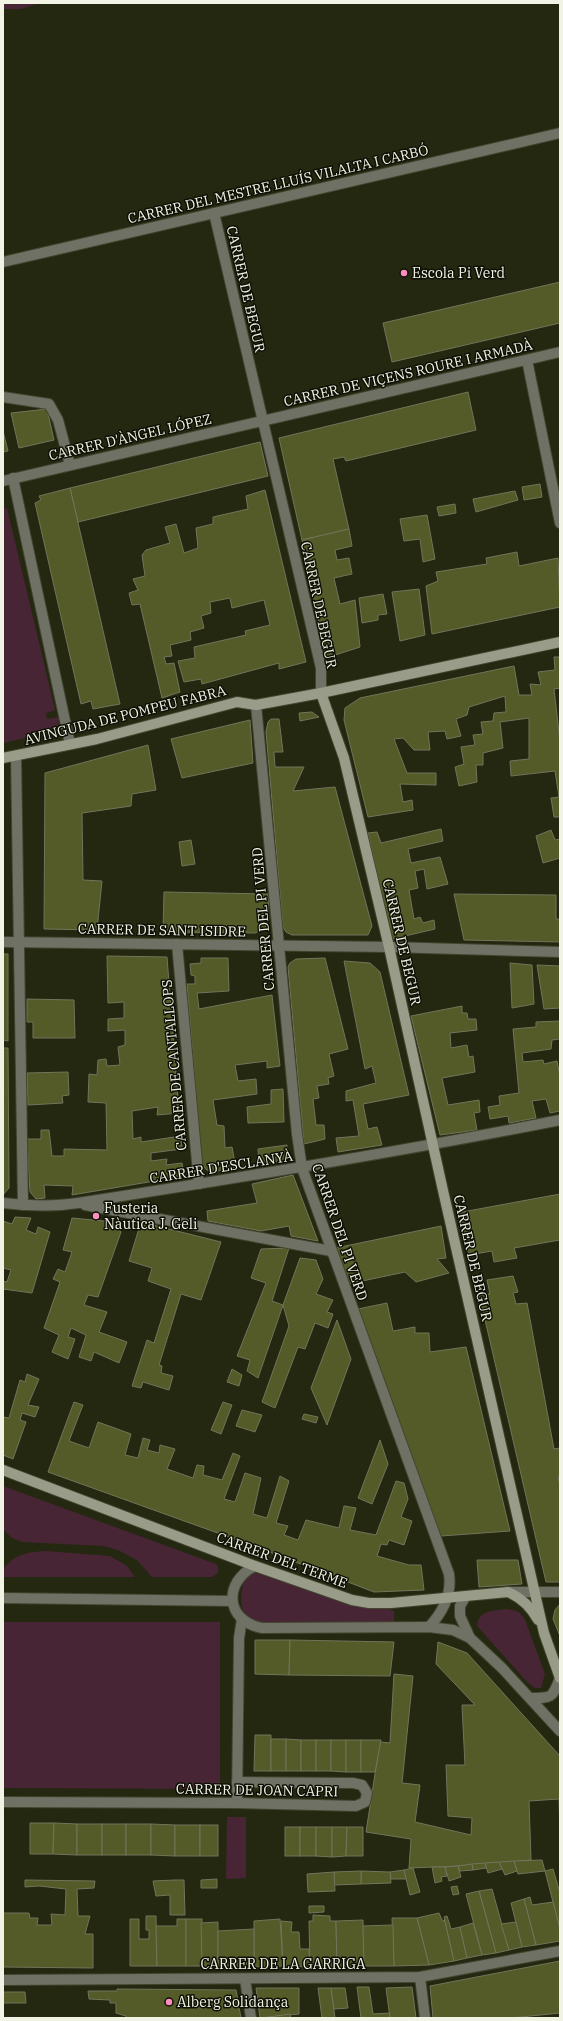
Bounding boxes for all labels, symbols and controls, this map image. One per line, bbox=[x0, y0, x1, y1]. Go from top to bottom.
street label: CARRER DEL MESTRE LLUÍS VILALTA I CARBÓ bbox=[126, 140, 430, 227]
street label: CARRER DE BEGUR bbox=[223, 224, 269, 355]
place label: Escola Pi Verd bbox=[412, 264, 506, 282]
marker: Escola Pi Verd bbox=[399, 268, 409, 278]
street label: CARRER DE VIÇENS ROURE I ARMADÀ bbox=[282, 335, 535, 410]
street label: CARRER D'ÀNGEL LÓPEZ bbox=[47, 408, 213, 465]
street label: CARRER DE BEGUR bbox=[297, 540, 341, 671]
street label: AVINGUDA DE POMPEU FABRA bbox=[22, 681, 228, 749]
street label: CARRER DEL PI VERD bbox=[248, 847, 278, 991]
street label: CARRER DE BEGUR bbox=[379, 877, 425, 1008]
street label: CARRER DE SANT ISIDRE bbox=[78, 920, 246, 940]
street label: CARRER DE CANTALLOPS bbox=[158, 979, 190, 1151]
street label: CARRER D'ESCLANYÀ bbox=[148, 1146, 294, 1187]
street label: CARRER DEL PI VERD bbox=[308, 1161, 372, 1303]
street label: CARRER DE BEGUR bbox=[450, 1193, 496, 1324]
place label: Fusteria Nàutica J. Geli bbox=[104, 1199, 197, 1233]
marker: Fusteria Nàutica J. Geli bbox=[91, 1211, 101, 1221]
street label: CARRER DEL TERME bbox=[214, 1528, 350, 1592]
street label: CARRER DE JOAN CAPRI bbox=[176, 1780, 338, 1800]
street label: CARRER DE LA GARRIGA bbox=[200, 1955, 366, 1973]
place label: Alberg Solidança bbox=[177, 1993, 289, 2011]
marker: Alberg Solidança bbox=[164, 1997, 174, 2007]

